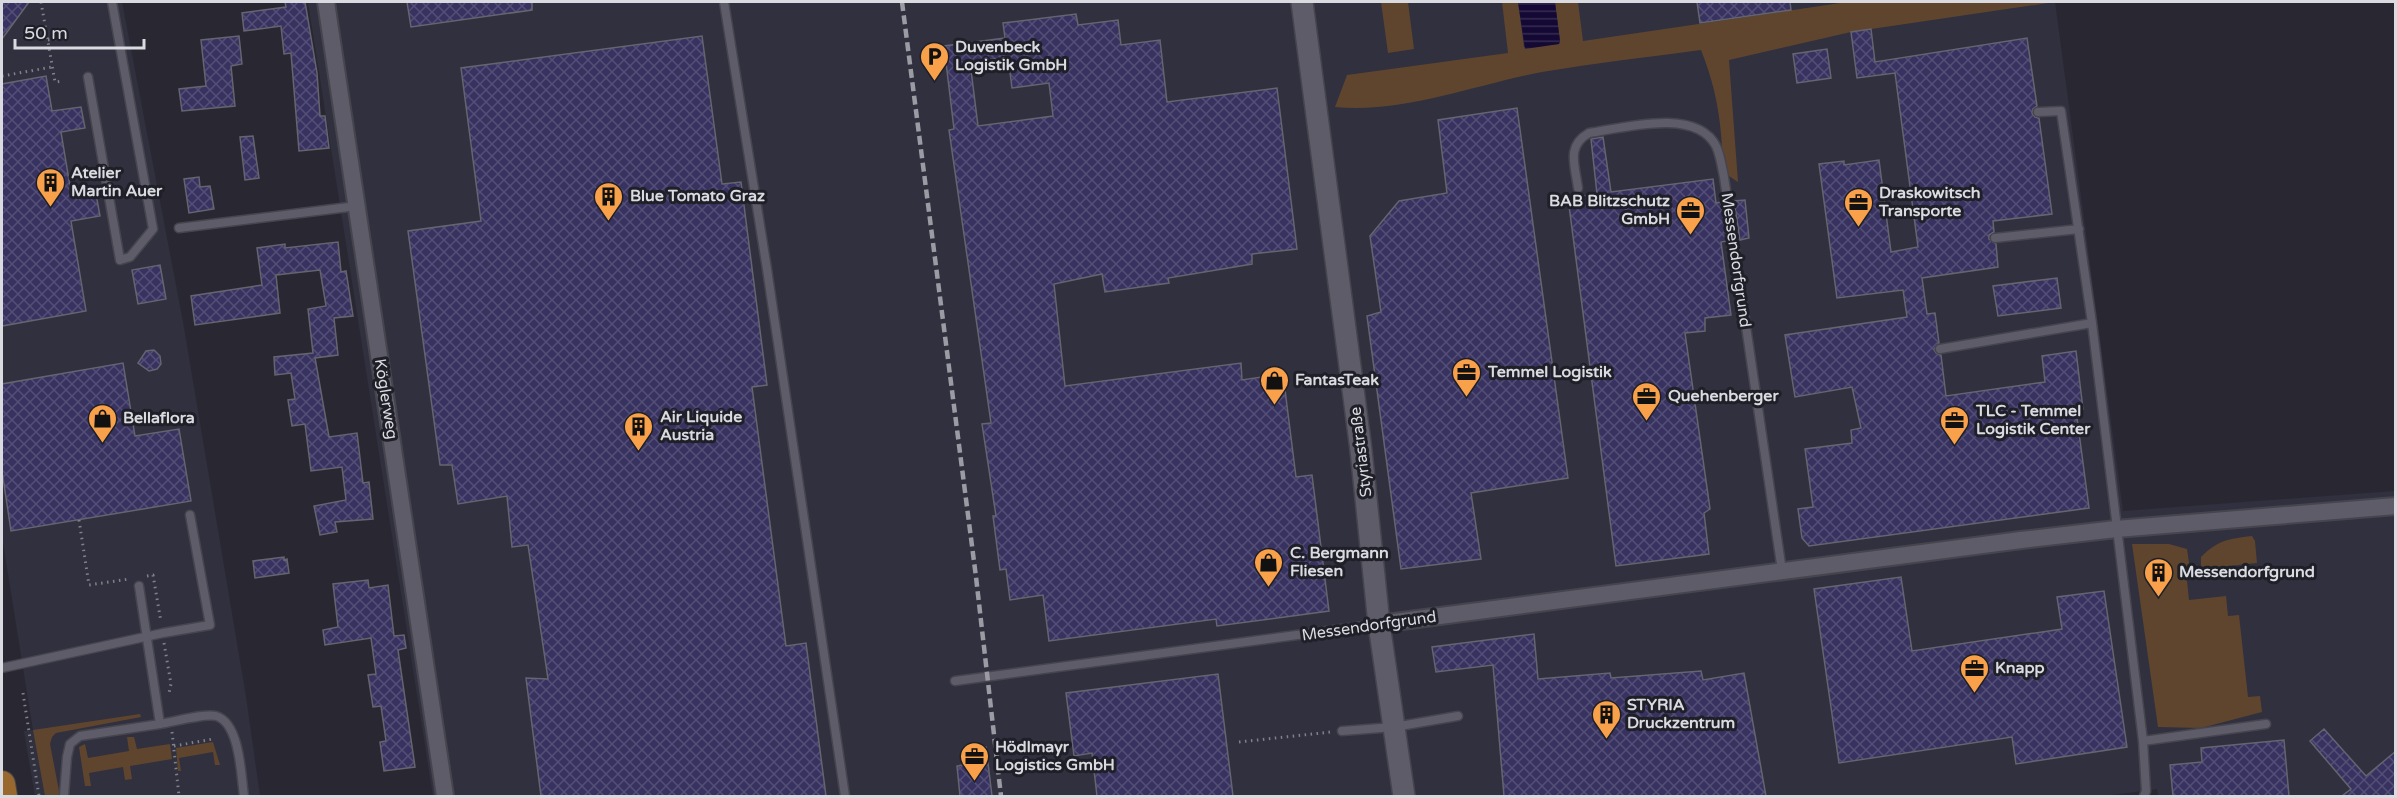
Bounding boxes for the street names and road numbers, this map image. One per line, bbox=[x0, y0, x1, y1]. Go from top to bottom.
street label: Messendorfgrund bbox=[1717, 191, 1755, 329]
street label: Köglerweg bbox=[370, 357, 402, 441]
street label: Styriastraße bbox=[1346, 406, 1376, 498]
street label: Messendorfgrund bbox=[1300, 607, 1438, 645]

